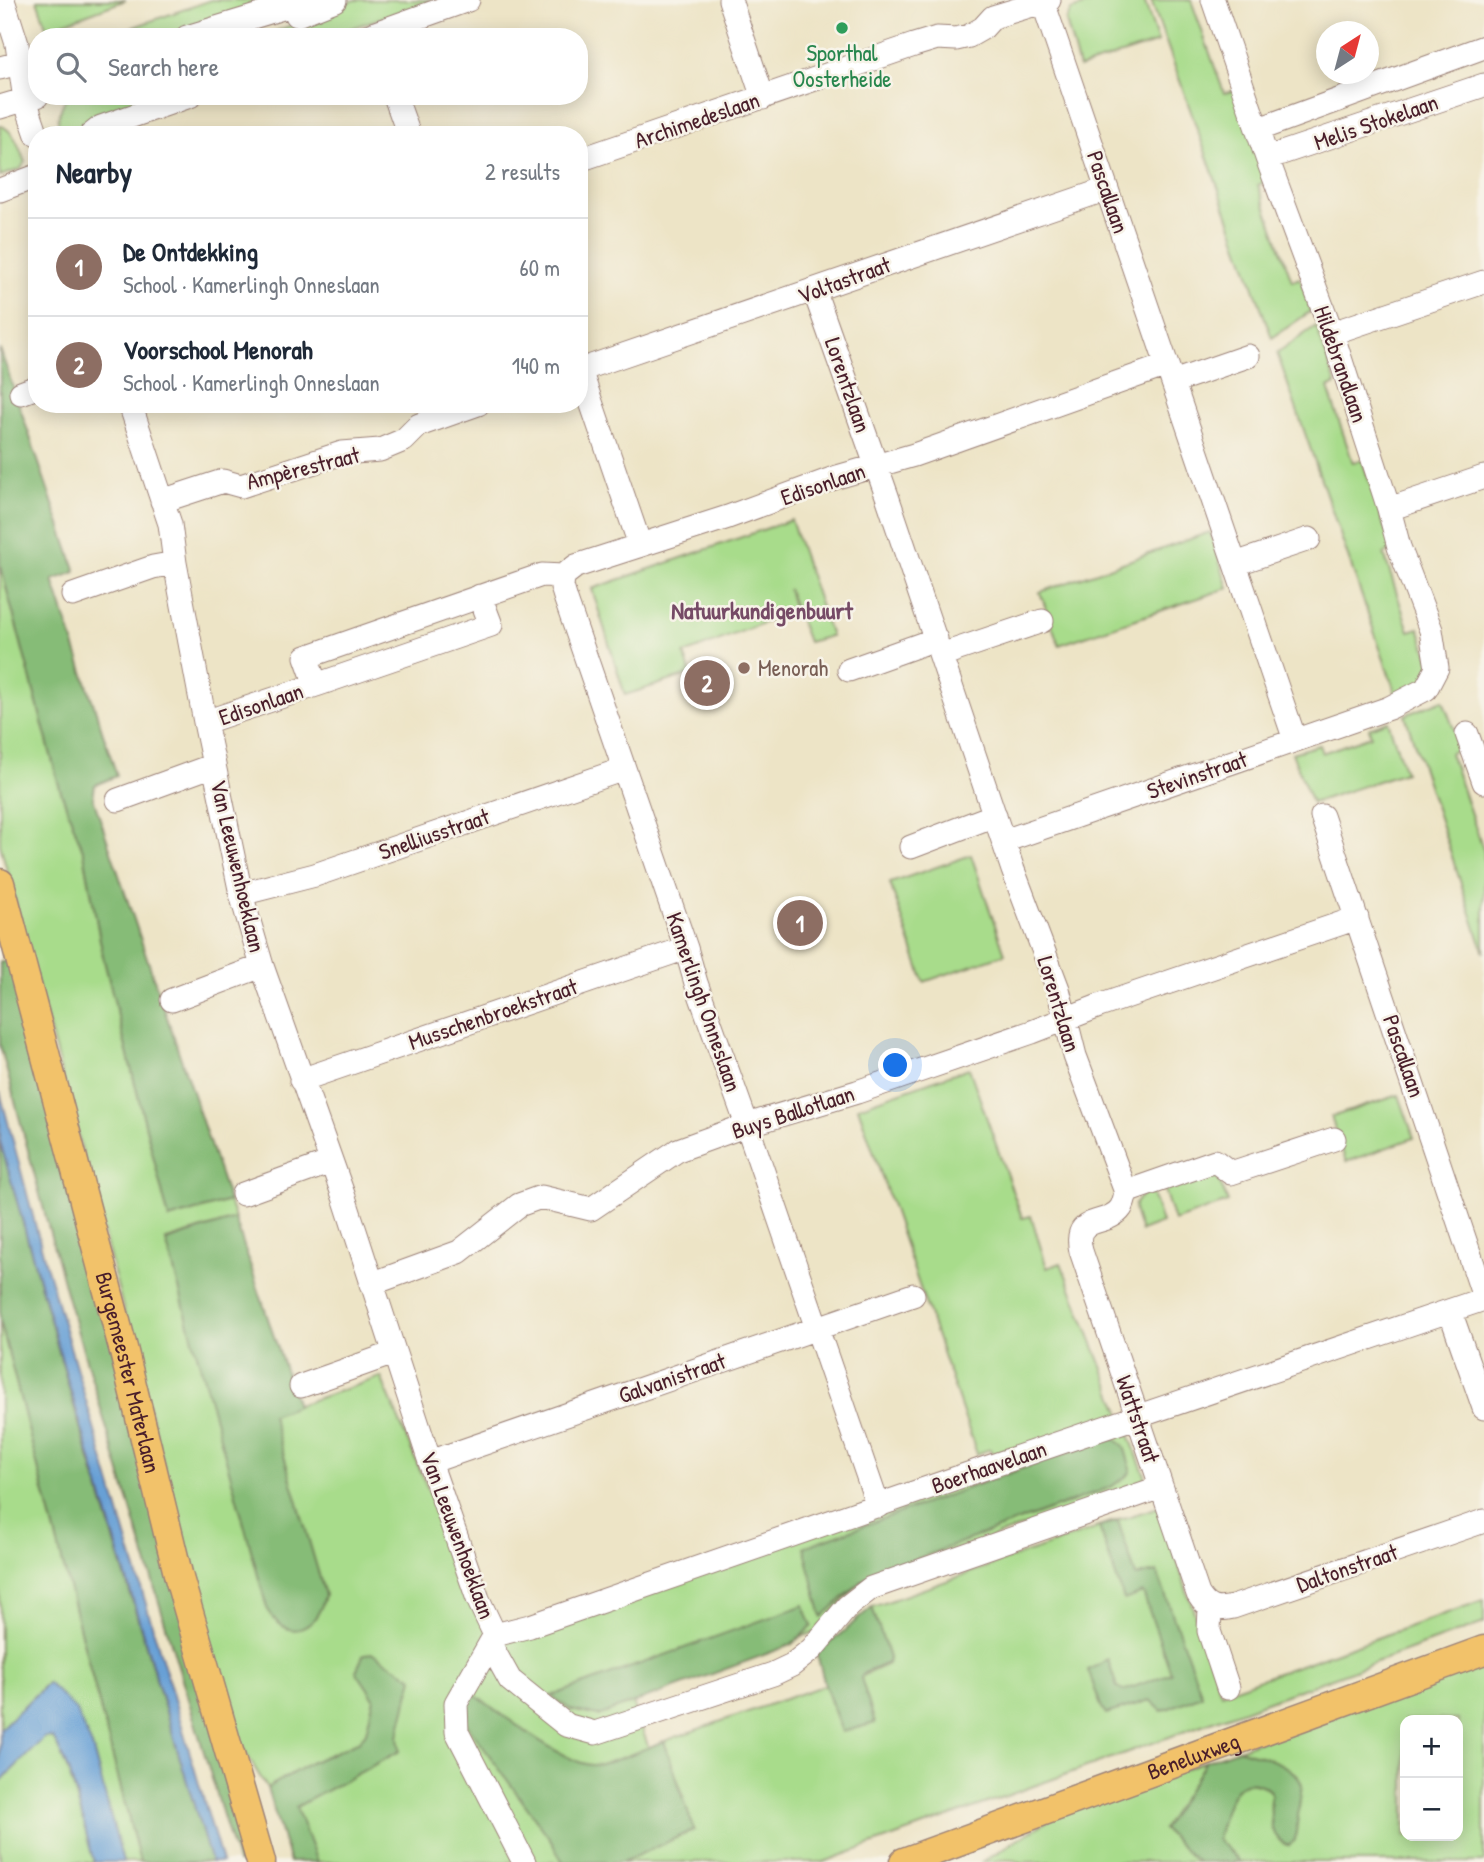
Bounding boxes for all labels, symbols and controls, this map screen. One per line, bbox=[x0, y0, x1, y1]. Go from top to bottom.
marker: Sporthal Oosterheide bbox=[834, 20, 850, 36]
north arrow bbox=[1316, 21, 1379, 84]
search box bbox=[28, 28, 588, 105]
place label: Sporthal Oosterheide bbox=[793, 37, 891, 94]
icon: search bbox=[52, 48, 90, 86]
text: Search here bbox=[108, 49, 219, 84]
street label: Archimedeslaan bbox=[630, 84, 763, 155]
street label: Melis Stokelaan bbox=[1310, 86, 1442, 157]
street label: Pascallaan bbox=[1080, 147, 1137, 237]
text: Nearby bbox=[56, 152, 132, 192]
text: 2 results bbox=[485, 156, 560, 187]
text: De Ontdekking bbox=[123, 234, 258, 269]
street label: Voltastraat bbox=[793, 248, 896, 311]
text: 1 bbox=[75, 252, 83, 283]
text: 60 m bbox=[520, 252, 560, 283]
text: School · Kamerlingh Onneslaan bbox=[123, 269, 380, 300]
street label: Hildebrandlaan bbox=[1307, 301, 1376, 426]
text: Voorschool Menorah bbox=[123, 332, 313, 367]
street label: Lorentzlaan bbox=[818, 333, 879, 436]
text: 2 bbox=[74, 350, 84, 381]
text: 140 m bbox=[512, 350, 560, 381]
text: School · Kamerlingh Onneslaan bbox=[123, 367, 380, 398]
street label: Ampèrestraat bbox=[243, 438, 364, 497]
street label: Edisonlaan bbox=[776, 455, 869, 512]
district label: Natuurkundigenbuurt bbox=[671, 594, 854, 627]
place label: Menorah bbox=[758, 652, 828, 683]
pin: 2 bbox=[684, 657, 730, 709]
marker: Menorah bbox=[736, 660, 752, 676]
street label: Edisonlaan bbox=[214, 675, 307, 732]
street label: Stevinstraat bbox=[1143, 743, 1252, 806]
street label: Van Leeuwenhoeklaan bbox=[204, 777, 273, 955]
street label: Snelliusstraat bbox=[375, 800, 494, 867]
pin: 1 bbox=[777, 897, 823, 949]
street label: Kamerlingh Onneslaan bbox=[659, 908, 750, 1096]
street label: Lorentzlaan bbox=[1030, 952, 1089, 1056]
street label: Musschenbroekstraat bbox=[404, 970, 582, 1057]
street label: Pascallaan bbox=[1376, 1011, 1433, 1101]
your location bbox=[878, 1048, 912, 1082]
street label: Buys Ballotlaan bbox=[728, 1077, 858, 1146]
street label: Burgemeester Materlaan bbox=[88, 1268, 169, 1476]
street label: Galvanistraat bbox=[614, 1344, 731, 1410]
street label: Wattstraat bbox=[1109, 1371, 1168, 1468]
street label: Boerhaavelaan bbox=[927, 1432, 1050, 1501]
street label: Van Leeuwenhoeklaan bbox=[414, 1447, 503, 1623]
street label: Daltonstraat bbox=[1292, 1535, 1403, 1599]
map controls bbox=[1400, 1715, 1463, 1841]
button: + bbox=[1400, 1715, 1463, 1778]
street label: Beneluxweg bbox=[1143, 1725, 1244, 1787]
button: − bbox=[1400, 1778, 1463, 1841]

